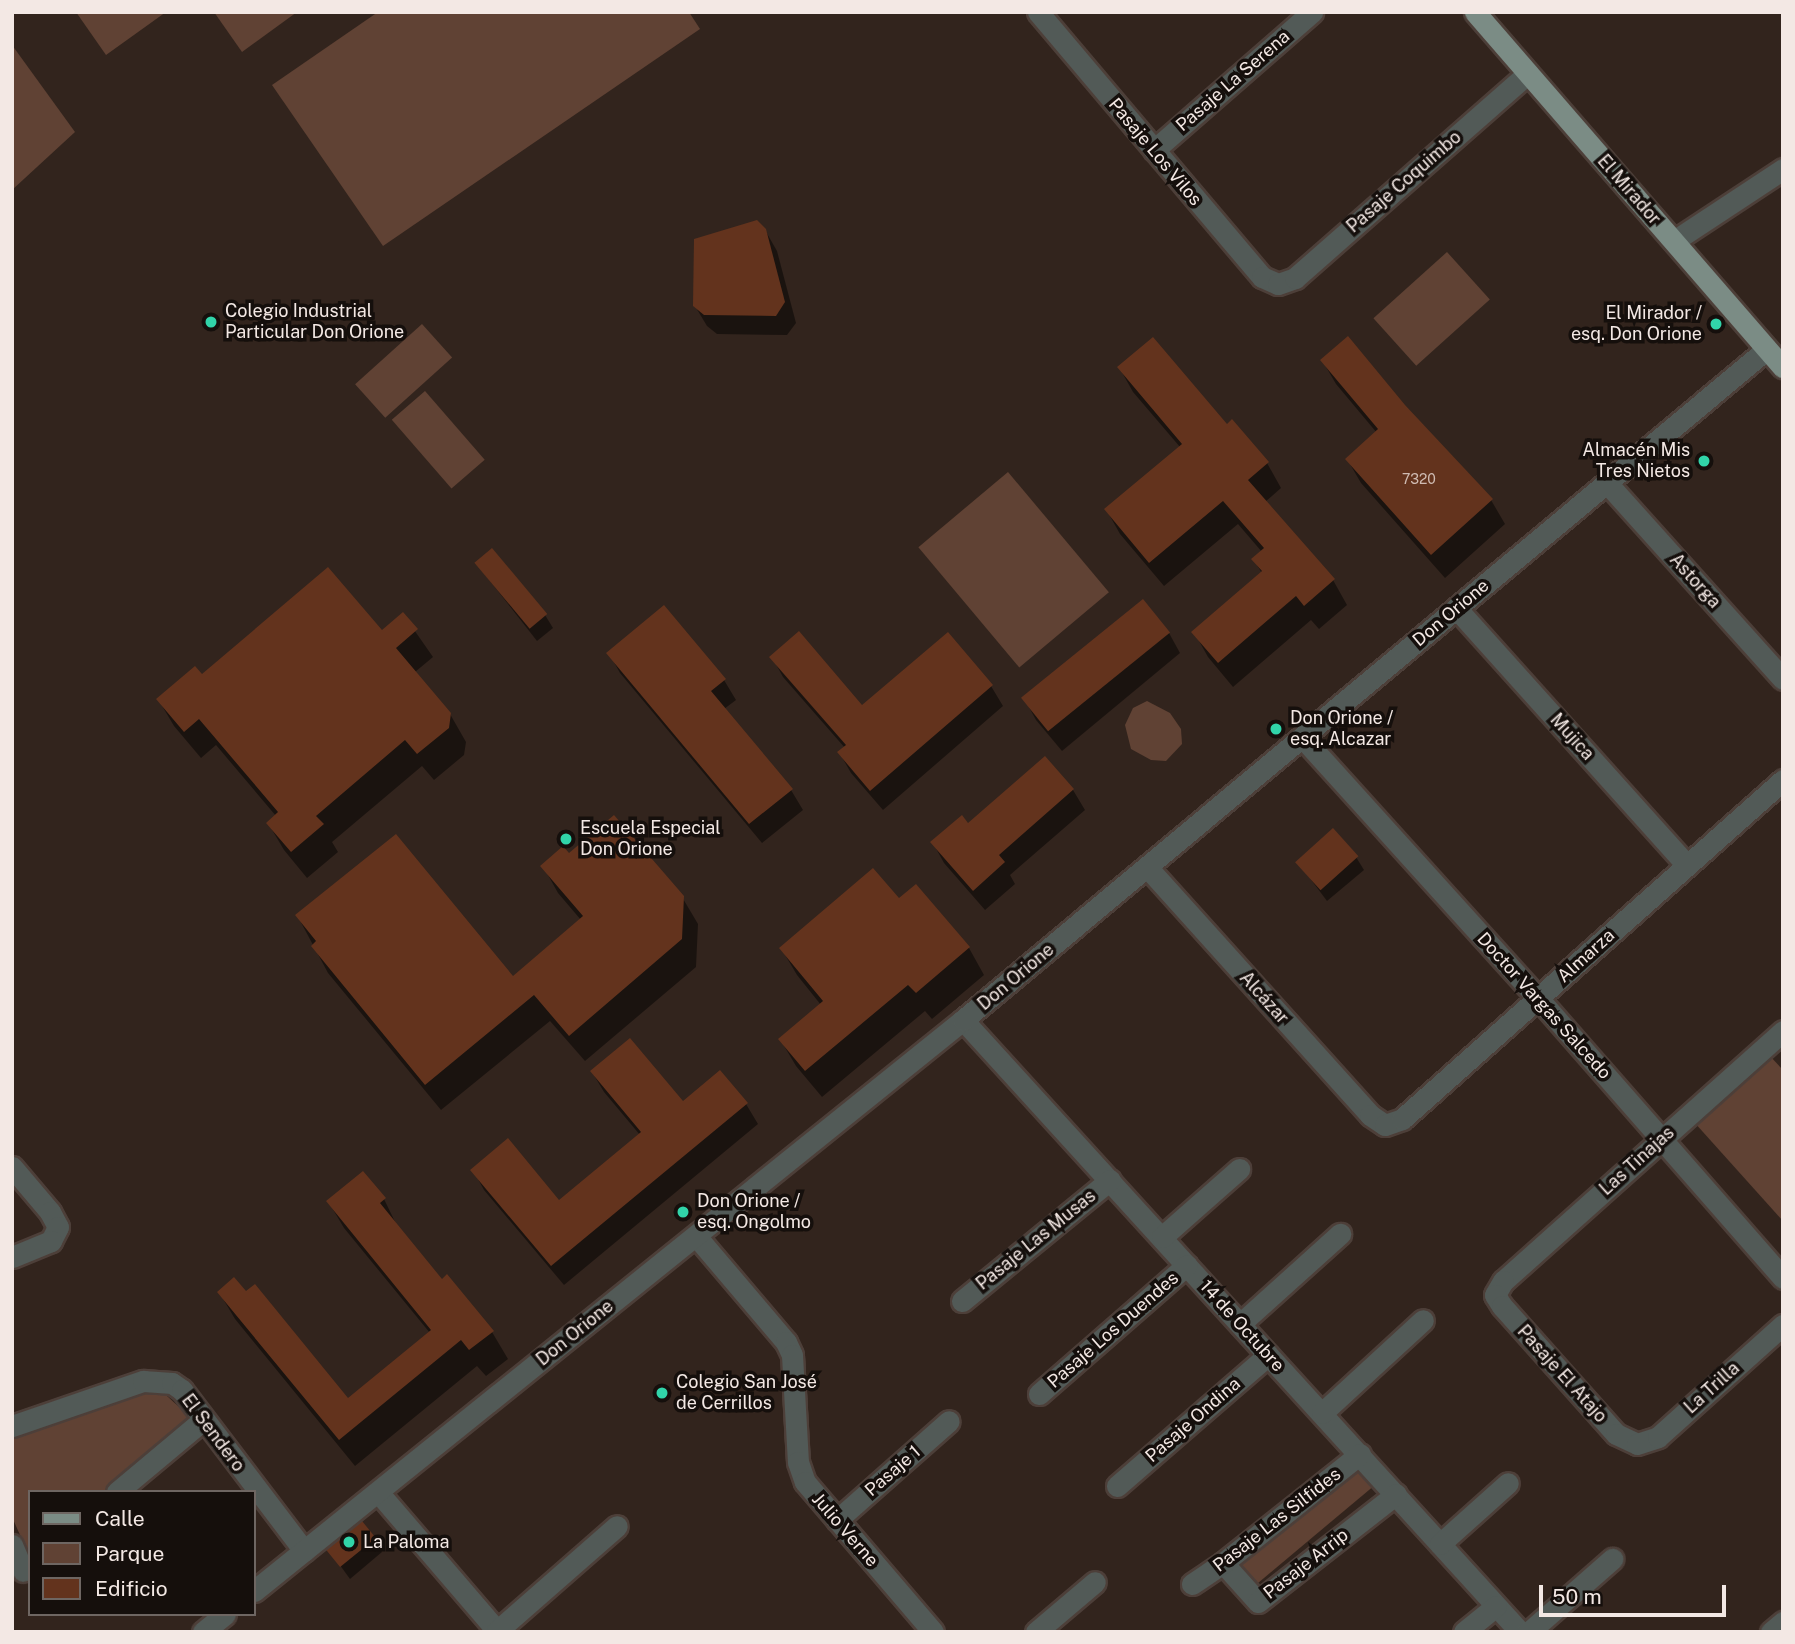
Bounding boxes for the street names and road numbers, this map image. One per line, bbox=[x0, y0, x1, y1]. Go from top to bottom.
street label: Pasaje La Serena bbox=[1172, 26, 1294, 136]
street label: Pasaje Los Vilos bbox=[1104, 94, 1206, 210]
street label: Pasaje Coquimbo bbox=[1342, 126, 1466, 238]
street label: El Mirador bbox=[1593, 151, 1665, 229]
street label: Astorga bbox=[1665, 549, 1725, 613]
street label: Don Orione bbox=[1409, 575, 1493, 651]
street label: Mujica bbox=[1545, 709, 1599, 765]
street label: Almarza bbox=[1553, 925, 1619, 987]
street label: Doctor Vargas Salcedo bbox=[1472, 928, 1616, 1084]
street label: Don Orione bbox=[974, 939, 1058, 1015]
street label: Alcázar bbox=[1235, 967, 1293, 1029]
street label: Las Tinajas bbox=[1595, 1122, 1679, 1200]
street label: Pasaje Las Musas bbox=[972, 1185, 1100, 1295]
street label: Pasaje Los Duendes bbox=[1043, 1267, 1183, 1393]
street label: 14 de Octubre bbox=[1195, 1276, 1289, 1376]
street label: Don Orione bbox=[532, 1295, 618, 1371]
street label: Pasaje El Atajo bbox=[1513, 1321, 1611, 1427]
street label: La Trilla bbox=[1680, 1358, 1744, 1418]
street label: Pasaje Ondina bbox=[1141, 1373, 1245, 1467]
street label: El Sendero bbox=[177, 1390, 249, 1476]
street label: Pasaje 1 bbox=[861, 1441, 925, 1501]
street label: Pasaje Las Silfides bbox=[1209, 1463, 1345, 1577]
street label: Julio Verne bbox=[807, 1489, 883, 1571]
street label: Pasaje Arrip bbox=[1259, 1524, 1353, 1604]

